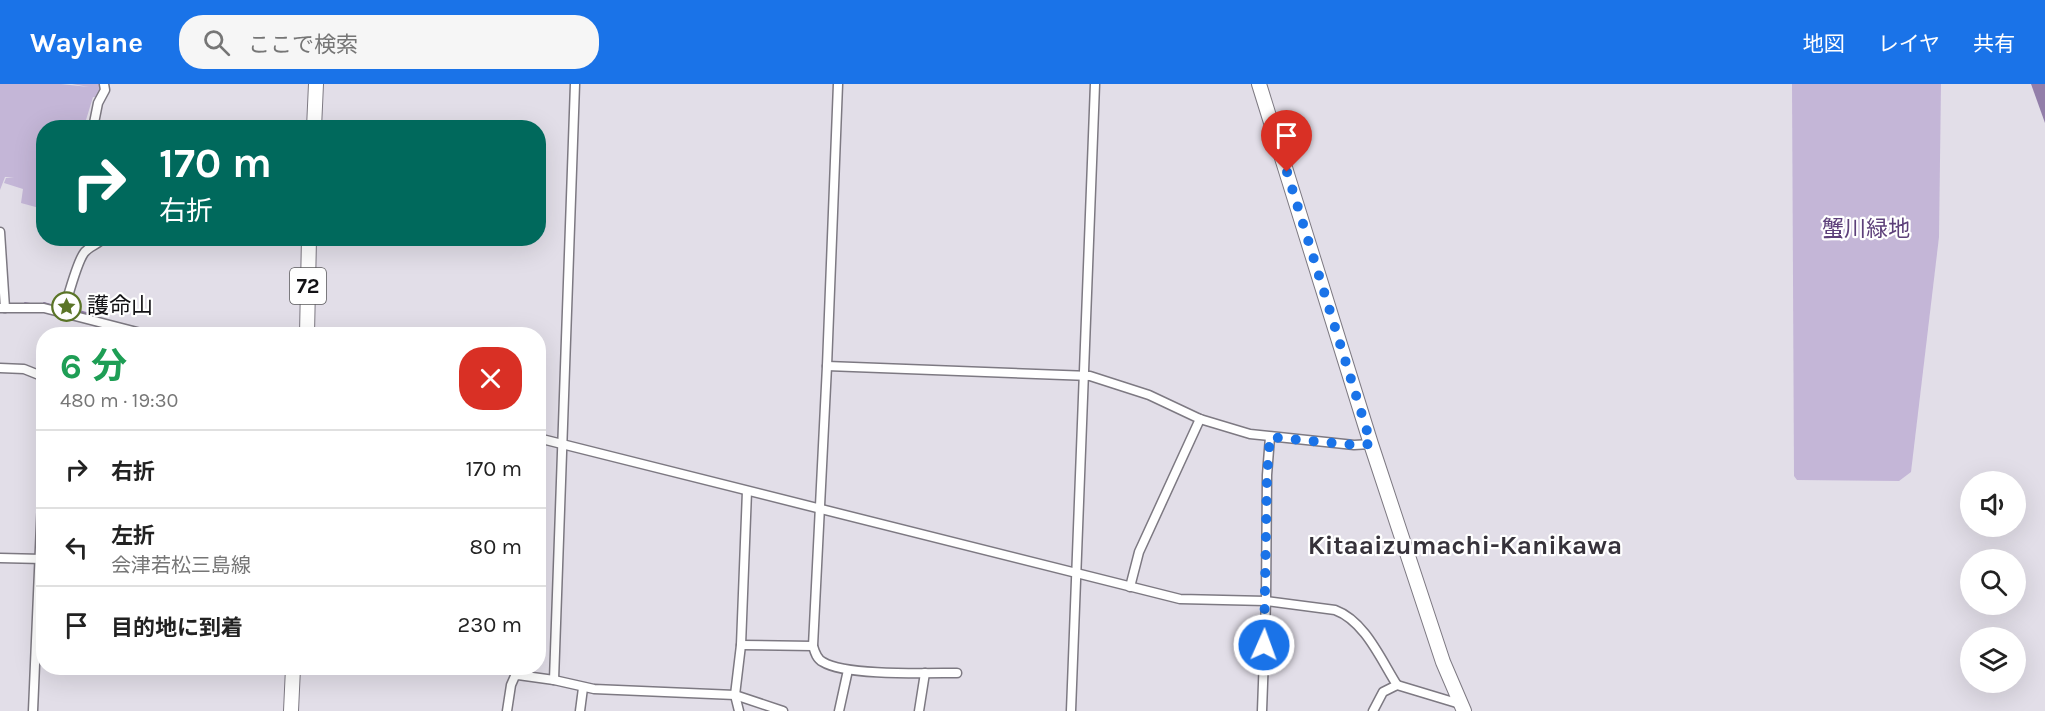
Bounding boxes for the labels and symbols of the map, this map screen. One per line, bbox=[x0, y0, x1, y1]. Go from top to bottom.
pin bbox=[1261, 110, 1312, 172]
park label: 蟹川緑地 bbox=[1822, 216, 1910, 242]
road number: 72 bbox=[290, 268, 326, 304]
place icon: 護命山 bbox=[50, 290, 82, 322]
place label: 護命山 bbox=[87, 293, 153, 319]
district label: Kitaaizumachi-Kanikawa bbox=[1308, 530, 1622, 561]
position arrow bbox=[1232, 613, 1296, 677]

